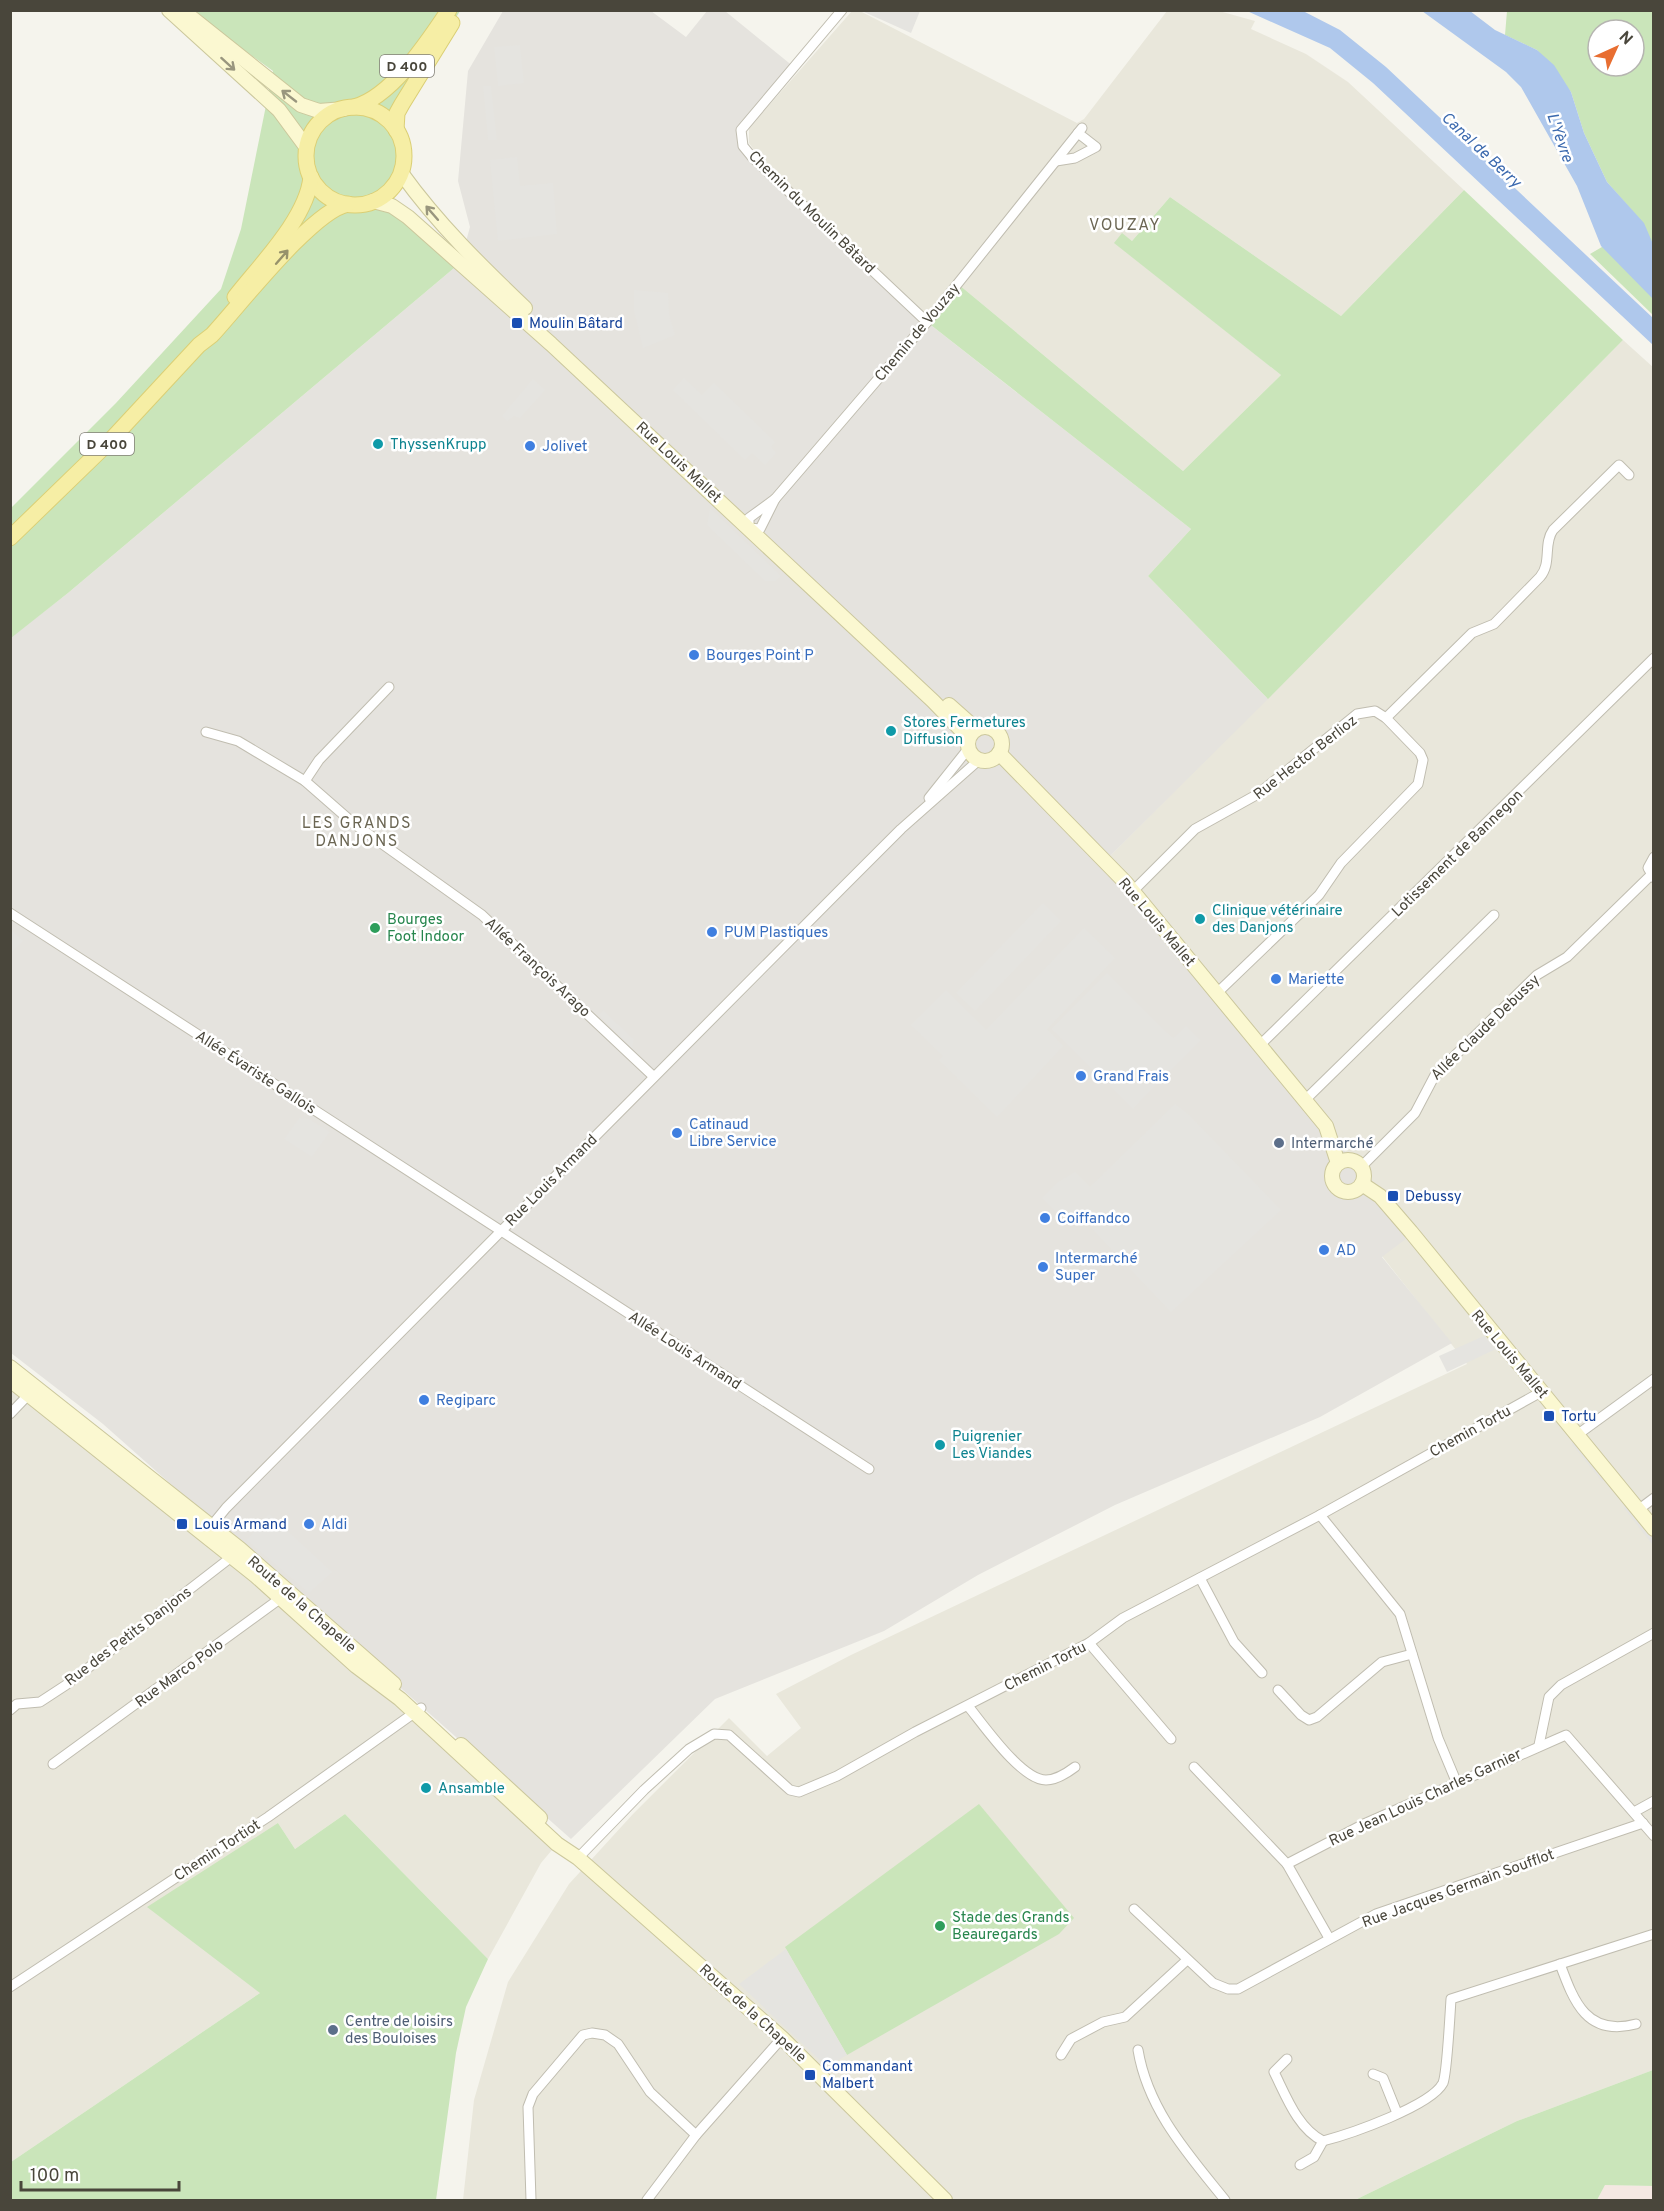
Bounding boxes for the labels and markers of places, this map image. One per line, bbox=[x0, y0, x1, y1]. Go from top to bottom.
place label: Moulin Bâtard bbox=[529, 315, 623, 334]
marker: Moulin Bâtard bbox=[510, 316, 524, 330]
place label: ThyssenKrupp bbox=[390, 436, 486, 455]
marker: ThyssenKrupp bbox=[371, 437, 385, 451]
place label: Jolivet bbox=[542, 438, 588, 457]
marker: Jolivet bbox=[523, 439, 537, 453]
place label: Bourges Point P bbox=[706, 647, 814, 666]
marker: Bourges Point P bbox=[687, 648, 701, 662]
place label: Stores Fermetures Diffusion bbox=[903, 714, 1026, 750]
marker: Stores Fermetures Diffusion bbox=[884, 724, 898, 738]
place label: Clinique vétérinaire des Danjons bbox=[1212, 902, 1343, 938]
place label: Bourges Foot Indoor bbox=[387, 911, 464, 947]
marker: Clinique vétérinaire des Danjons bbox=[1193, 912, 1207, 926]
marker: Bourges Foot Indoor bbox=[368, 921, 382, 935]
place label: PUM Plastiques bbox=[724, 924, 828, 943]
marker: PUM Plastiques bbox=[705, 925, 719, 939]
place label: Mariette bbox=[1288, 971, 1344, 990]
marker: Mariette bbox=[1269, 972, 1283, 986]
place label: Grand Frais bbox=[1093, 1068, 1169, 1087]
marker: Grand Frais bbox=[1074, 1069, 1088, 1083]
place label: Catinaud Libre Service bbox=[689, 1116, 777, 1152]
marker: Catinaud Libre Service bbox=[670, 1126, 684, 1140]
place label: Intermarché bbox=[1291, 1135, 1374, 1154]
marker: Intermarché bbox=[1272, 1136, 1286, 1150]
place label: Debussy bbox=[1405, 1188, 1462, 1207]
marker: Debussy bbox=[1386, 1189, 1400, 1203]
place label: Coiffandco bbox=[1057, 1210, 1130, 1229]
marker: Coiffandco bbox=[1038, 1211, 1052, 1225]
place label: AD bbox=[1336, 1242, 1356, 1261]
marker: AD bbox=[1317, 1243, 1331, 1257]
place label: Intermarché Super bbox=[1055, 1250, 1138, 1286]
marker: Intermarché Super bbox=[1036, 1260, 1050, 1274]
place label: Regiparc bbox=[436, 1392, 496, 1411]
marker: Regiparc bbox=[417, 1393, 431, 1407]
place label: Tortu bbox=[1561, 1408, 1597, 1427]
marker: Tortu bbox=[1542, 1409, 1556, 1423]
place label: Puigrenier Les Viandes bbox=[952, 1428, 1032, 1464]
marker: Puigrenier Les Viandes bbox=[933, 1438, 947, 1452]
place label: Louis Armand bbox=[194, 1516, 287, 1535]
place label: Aldi bbox=[321, 1516, 347, 1535]
marker: Louis Armand bbox=[175, 1517, 189, 1531]
marker: Aldi bbox=[302, 1517, 316, 1531]
place label: Ansamble bbox=[438, 1780, 505, 1799]
marker: Ansamble bbox=[419, 1781, 433, 1795]
place label: Stade des Grands Beauregards bbox=[952, 1909, 1069, 1945]
marker: Stade des Grands Beauregards bbox=[933, 1919, 947, 1933]
place label: Centre de loisirs des Bouloises bbox=[345, 2013, 453, 2049]
marker: Centre de loisirs des Bouloises bbox=[326, 2023, 340, 2037]
place label: Commandant Malbert bbox=[822, 2058, 913, 2094]
marker: Commandant Malbert bbox=[803, 2068, 817, 2082]

